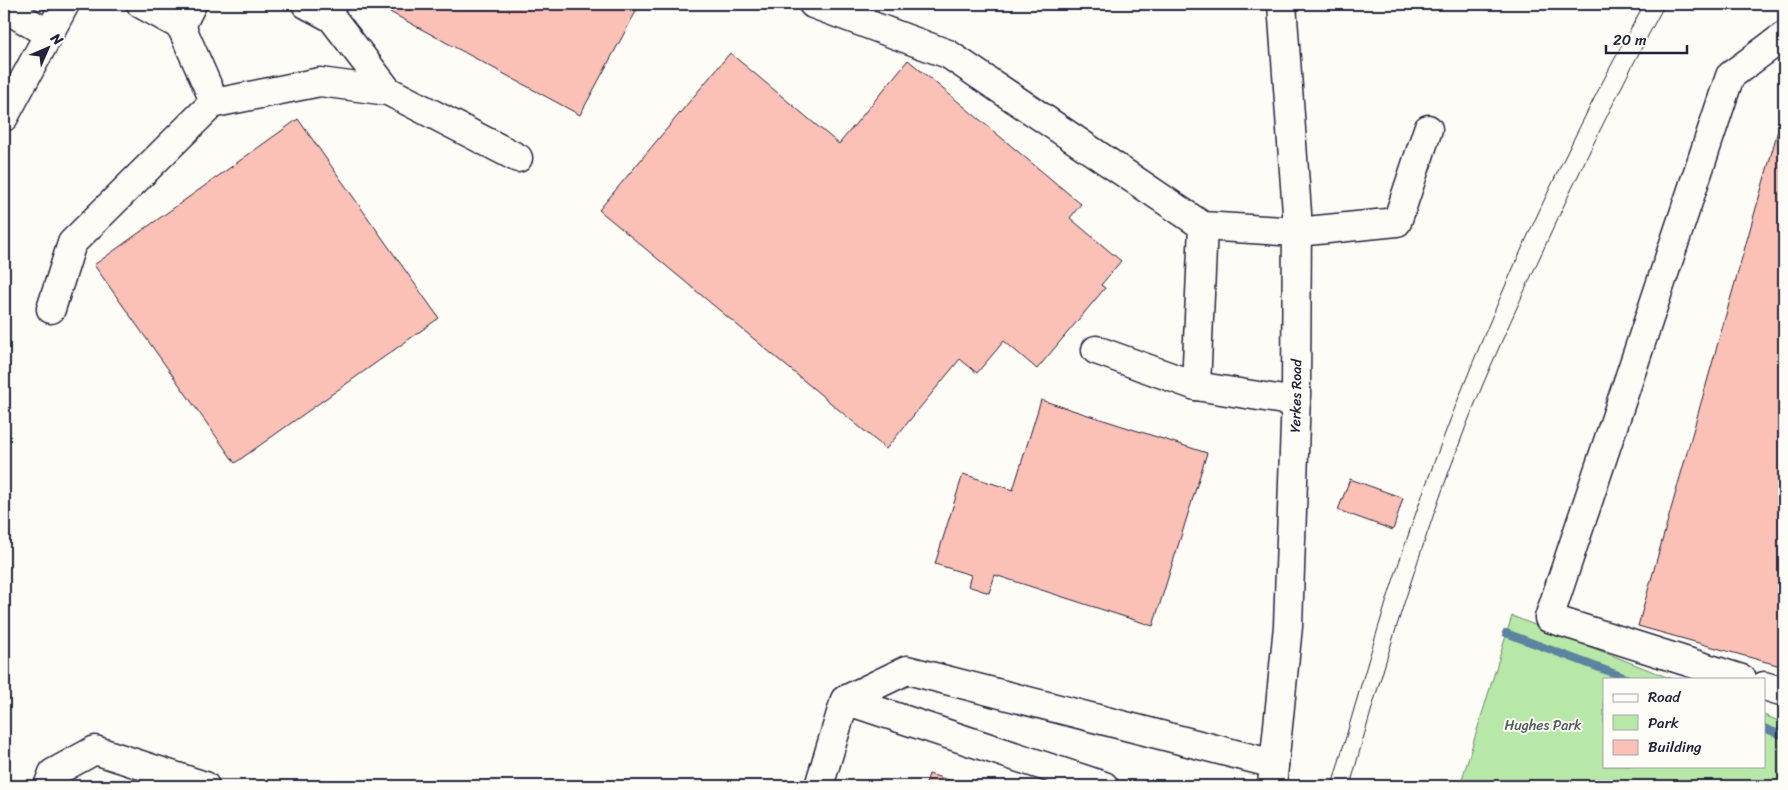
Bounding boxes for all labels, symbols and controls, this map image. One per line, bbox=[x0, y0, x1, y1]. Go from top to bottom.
north arrow bbox=[22, 22, 72, 72]
scale bar bbox=[1606, 22, 1687, 54]
text: N bbox=[44, 26, 69, 52]
text: 20 m bbox=[1613, 27, 1647, 53]
street label: Yerkes Road bbox=[1283, 358, 1309, 433]
legend bbox=[1603, 678, 1766, 768]
text: Road bbox=[1648, 684, 1681, 710]
text: Park bbox=[1648, 710, 1679, 736]
park label: Hughes Park bbox=[1504, 713, 1582, 738]
text: Building bbox=[1648, 734, 1702, 760]

